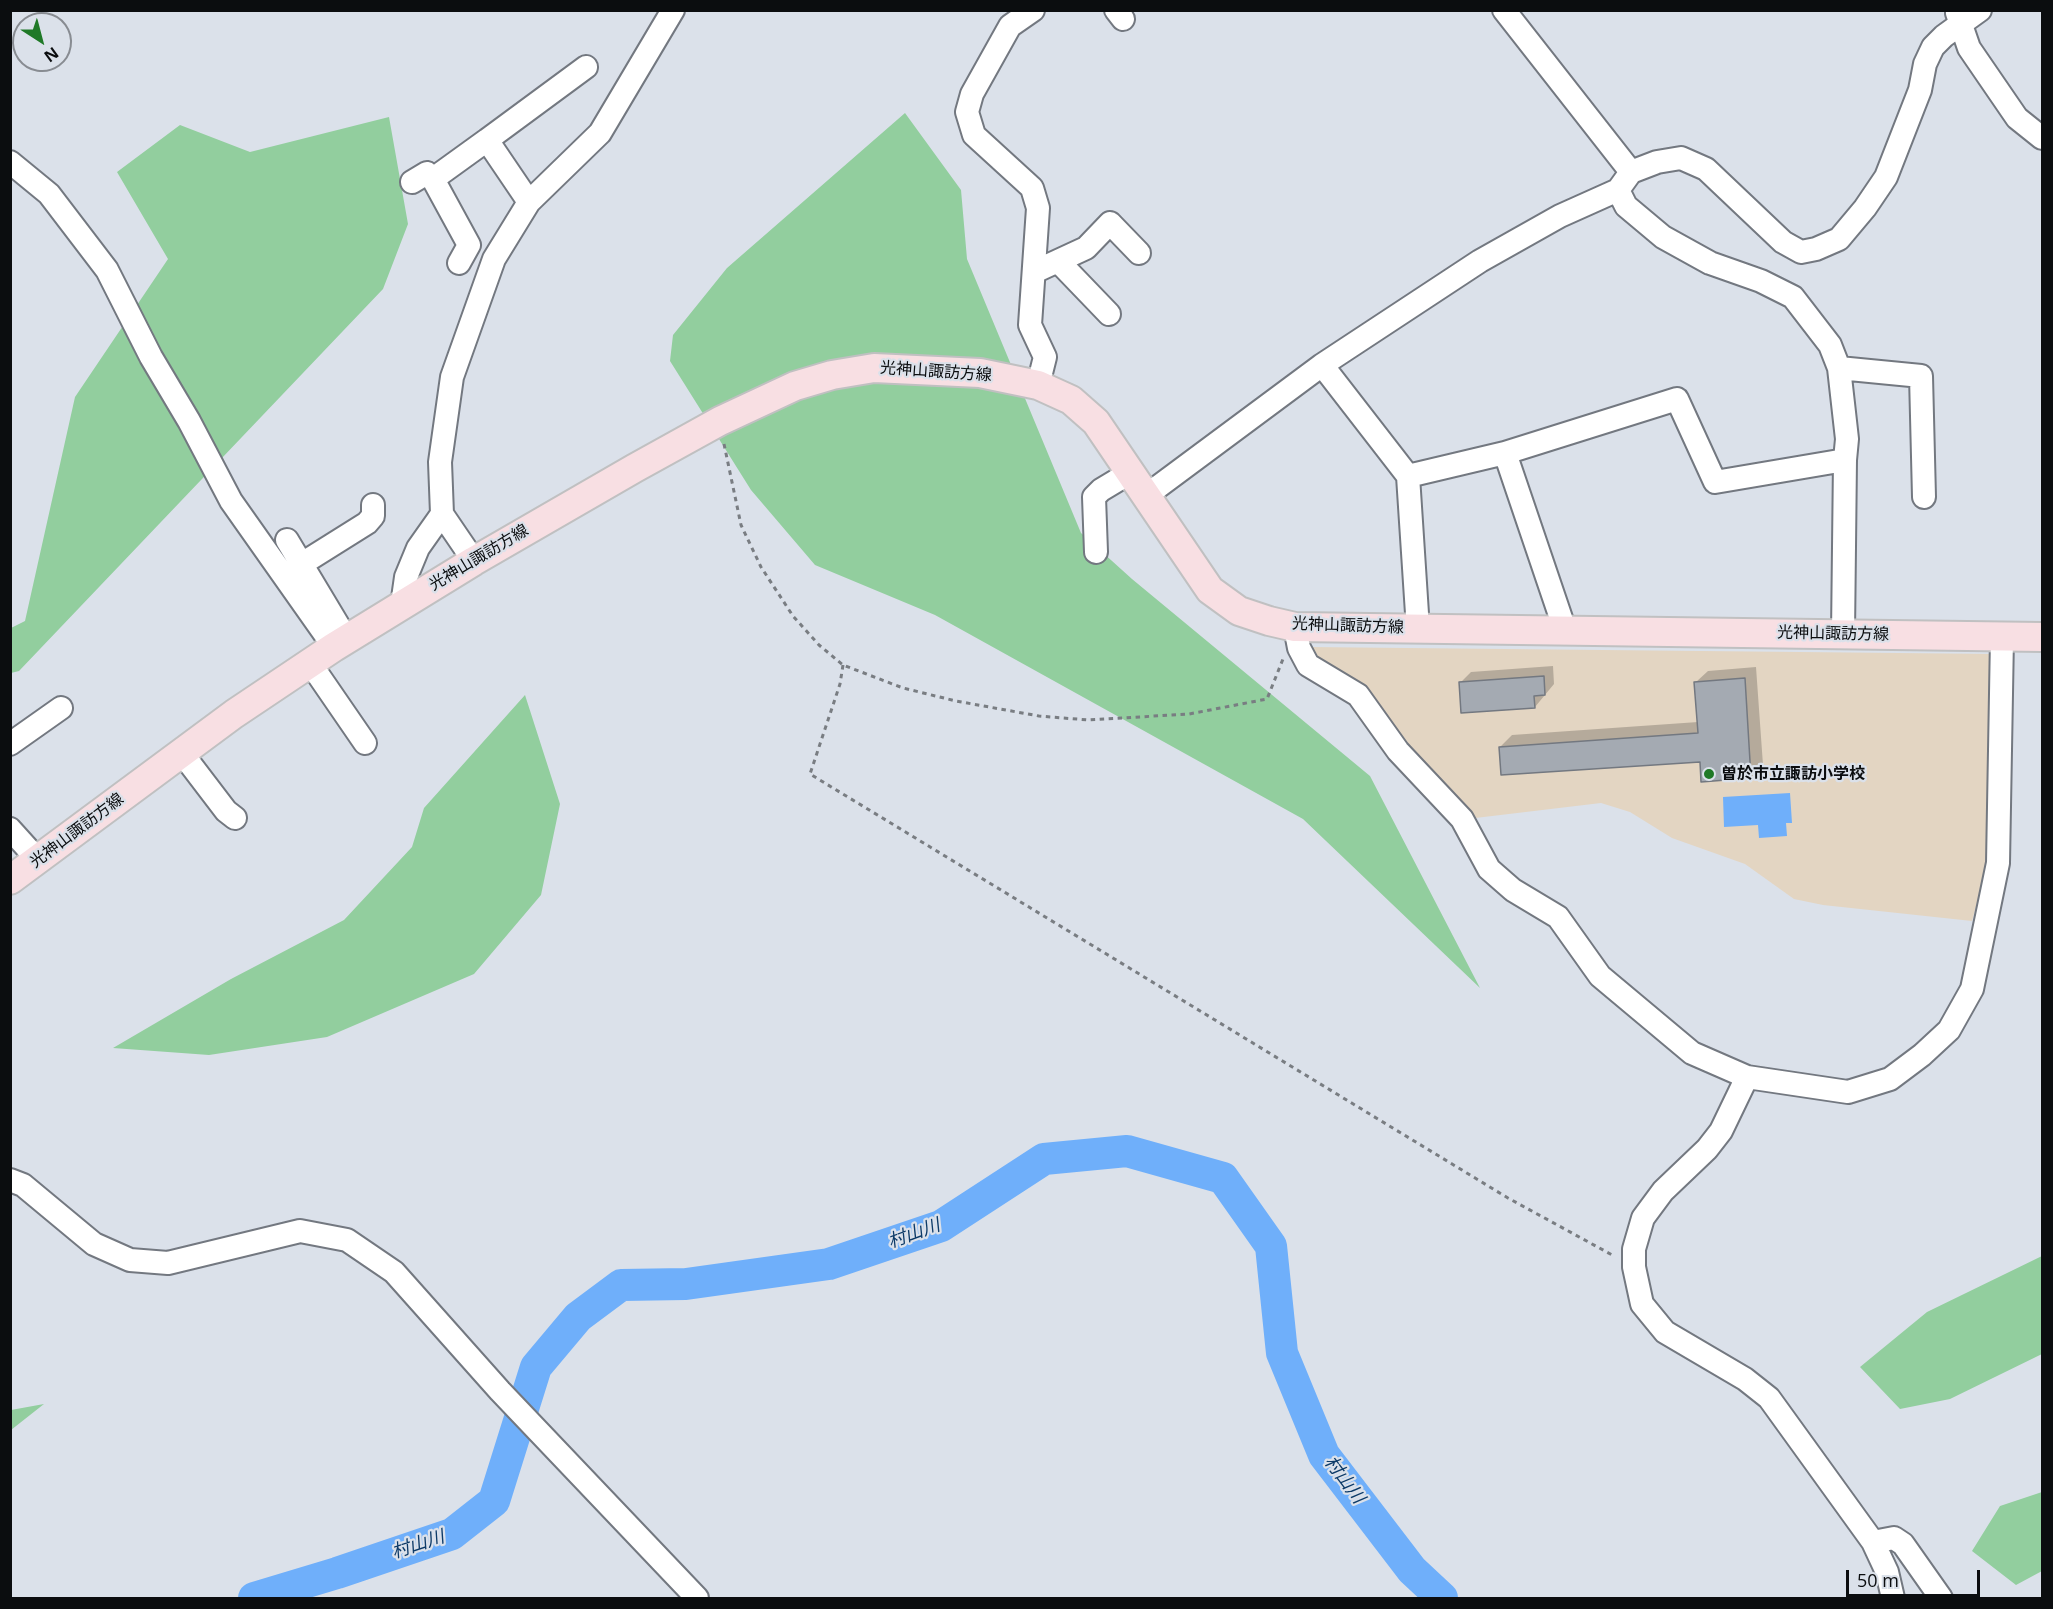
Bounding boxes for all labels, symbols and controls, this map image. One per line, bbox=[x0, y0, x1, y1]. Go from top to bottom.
north arrow bbox=[12, 12, 72, 72]
text: N bbox=[40, 42, 63, 68]
street label: 光神山諏訪方線 bbox=[879, 359, 993, 385]
street label: 光神山諏訪方線 bbox=[426, 521, 532, 595]
street label: 光神山諏訪方線 bbox=[1292, 614, 1404, 638]
street label: 光神山諏訪方線 bbox=[1777, 623, 1889, 645]
place label: 曽於市立諏訪小学校 bbox=[1721, 764, 1865, 784]
marker: 曽於市立諏訪小学校 bbox=[1702, 767, 1716, 781]
street label: 光神山諏訪方線 bbox=[26, 790, 128, 872]
water label: 村山川 bbox=[885, 1215, 943, 1253]
water label: 村山川 bbox=[1319, 1452, 1369, 1508]
water label: 村山川 bbox=[389, 1526, 447, 1564]
scale bar bbox=[1849, 1558, 1982, 1596]
text: 50 m bbox=[1857, 1568, 1899, 1592]

